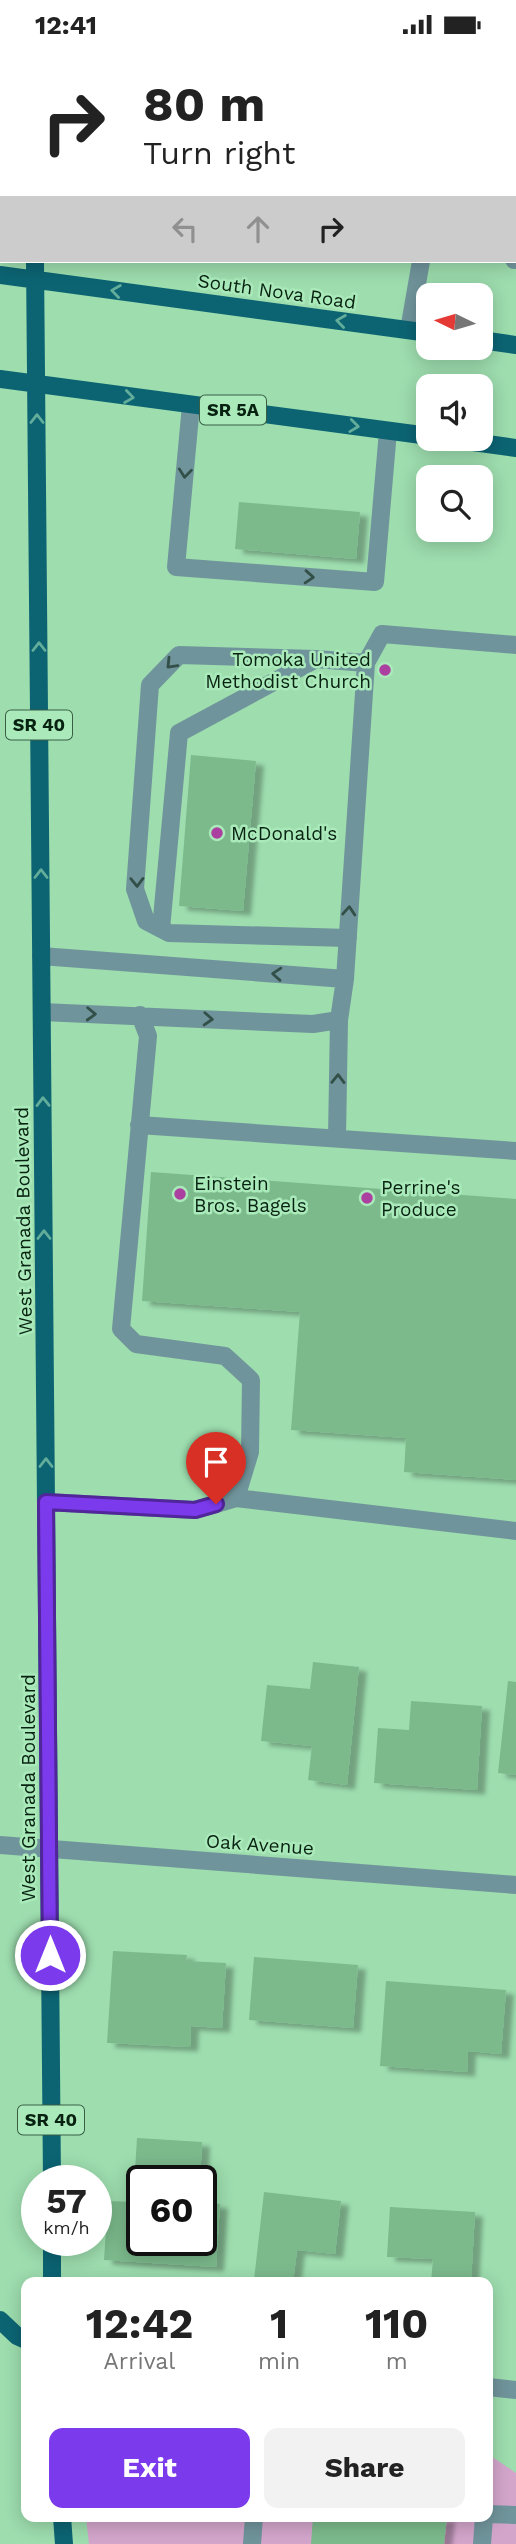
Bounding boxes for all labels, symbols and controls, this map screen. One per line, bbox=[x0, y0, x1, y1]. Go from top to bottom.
text: 12:41 bbox=[35, 10, 97, 40]
text: 80 m bbox=[143, 75, 265, 133]
icon: right bbox=[28, 77, 119, 168]
text: Turn right bbox=[143, 134, 295, 172]
icon: left bbox=[166, 210, 204, 248]
icon: ahead bbox=[239, 210, 277, 248]
icon: right bbox=[312, 210, 350, 248]
street label: South Nova Road bbox=[196, 269, 358, 314]
north arrow bbox=[416, 283, 494, 361]
map controls bbox=[416, 283, 493, 542]
one-way arrow bbox=[110, 284, 122, 299]
one-way arrow bbox=[335, 314, 347, 329]
button: sound bbox=[416, 374, 493, 451]
one-way arrow bbox=[123, 389, 135, 404]
road number: SR 5A bbox=[200, 395, 266, 425]
one-way arrow bbox=[29, 413, 45, 424]
one-way arrow bbox=[348, 419, 360, 434]
button: search bbox=[416, 465, 493, 542]
one-way arrow bbox=[178, 468, 193, 479]
one-way arrow bbox=[303, 569, 314, 584]
one-way arrow bbox=[31, 641, 47, 651]
place label: Tomoka United Methodist Church bbox=[205, 648, 371, 693]
one-way arrow bbox=[166, 655, 179, 668]
marker: Tomoka United Methodist Church bbox=[377, 662, 393, 678]
road number: SR 40 bbox=[6, 711, 72, 739]
place label: McDonald's bbox=[231, 822, 337, 845]
marker: McDonald's bbox=[209, 825, 225, 841]
one-way arrow bbox=[33, 868, 49, 879]
one-way arrow bbox=[129, 877, 144, 888]
one-way arrow bbox=[342, 905, 357, 916]
one-way arrow bbox=[271, 967, 282, 982]
one-way arrow bbox=[86, 1006, 97, 1021]
one-way arrow bbox=[203, 1011, 214, 1026]
one-way arrow bbox=[330, 1073, 346, 1084]
one-way arrow bbox=[35, 1096, 51, 1106]
street label: West Granada Boulevard bbox=[10, 1107, 37, 1335]
place label: Einstein Bros. Bagels bbox=[194, 1172, 307, 1217]
place label: Perrine's Produce bbox=[381, 1176, 461, 1221]
marker: Einstein Bros. Bagels bbox=[172, 1186, 188, 1202]
marker: Perrine's Produce bbox=[359, 1190, 375, 1206]
one-way arrow bbox=[36, 1229, 52, 1240]
pin bbox=[186, 1432, 246, 1504]
icon: arrive bbox=[197, 1443, 235, 1481]
one-way arrow bbox=[38, 1457, 54, 1467]
street label: West Granada Boulevard bbox=[17, 1674, 40, 1902]
street label: Oak Avenue bbox=[205, 1829, 315, 1860]
position arrow bbox=[13, 1918, 87, 1992]
road number: SR 40 bbox=[18, 2105, 84, 2134]
speed limit sign: 60 bbox=[126, 2165, 217, 2256]
text: 57 bbox=[46, 2180, 87, 2222]
text: km/h bbox=[43, 2217, 90, 2238]
text: 12:42 bbox=[86, 2299, 193, 2348]
text: 1 bbox=[270, 2299, 288, 2348]
text: 110 bbox=[365, 2299, 428, 2348]
text: Arrival bbox=[104, 2348, 175, 2375]
text: min bbox=[258, 2348, 300, 2375]
text: m bbox=[386, 2348, 408, 2375]
button: Exit bbox=[49, 2428, 250, 2508]
button: Share bbox=[264, 2428, 465, 2508]

